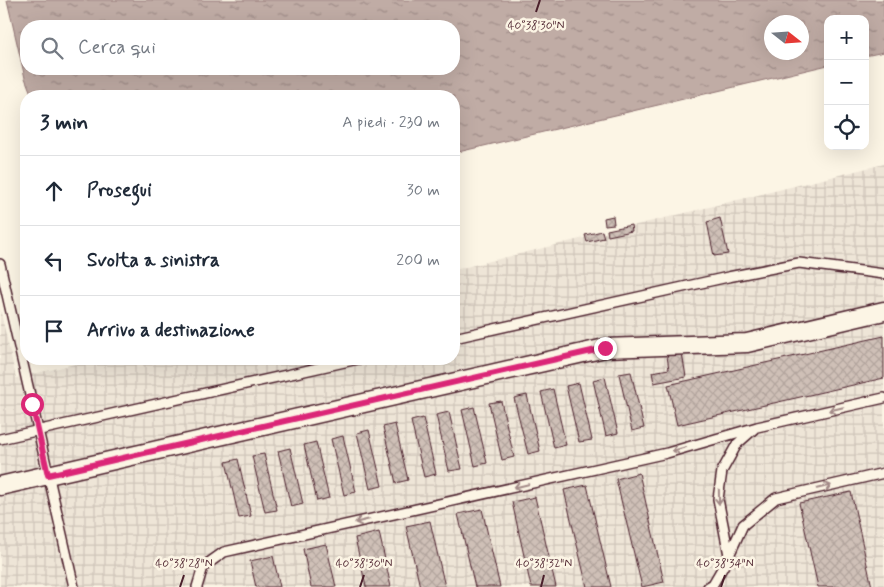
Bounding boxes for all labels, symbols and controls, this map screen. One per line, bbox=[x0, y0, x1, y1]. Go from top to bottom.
north arrow bbox=[764, 15, 809, 60]
map controls bbox=[824, 15, 869, 150]
button: + bbox=[824, 15, 869, 60]
text: 40°38'30"N bbox=[507, 18, 565, 34]
search box bbox=[20, 20, 460, 75]
icon: search bbox=[38, 34, 66, 62]
text: Cerca qui bbox=[78, 35, 156, 60]
button: − bbox=[824, 60, 869, 105]
button: locate bbox=[824, 105, 869, 150]
text: 3 min bbox=[40, 109, 88, 137]
text: A piedi · 230 m bbox=[342, 112, 440, 133]
icon: ahead bbox=[40, 177, 68, 205]
text: Prosegui bbox=[87, 178, 152, 203]
text: 30 m bbox=[407, 180, 440, 201]
icon: left bbox=[40, 247, 68, 275]
text: Svolta a sinistra bbox=[87, 248, 220, 273]
text: 200 m bbox=[396, 250, 440, 271]
icon: arrive bbox=[40, 317, 68, 345]
text: Arrivo a destinazione bbox=[87, 318, 255, 343]
route end bbox=[594, 337, 617, 360]
route start bbox=[21, 393, 44, 416]
one-way arrow bbox=[829, 405, 845, 414]
one-way arrow bbox=[672, 445, 688, 455]
one-way arrow bbox=[513, 481, 529, 491]
one-way arrow bbox=[815, 482, 831, 491]
one-way arrow bbox=[715, 489, 724, 505]
one-way arrow bbox=[355, 517, 371, 526]
text: 40°38'28"N bbox=[155, 556, 213, 572]
text: 40°38'30"N bbox=[335, 556, 393, 572]
text: 40°38'32"N bbox=[516, 556, 572, 572]
text: 40°38'34"N bbox=[696, 556, 754, 572]

